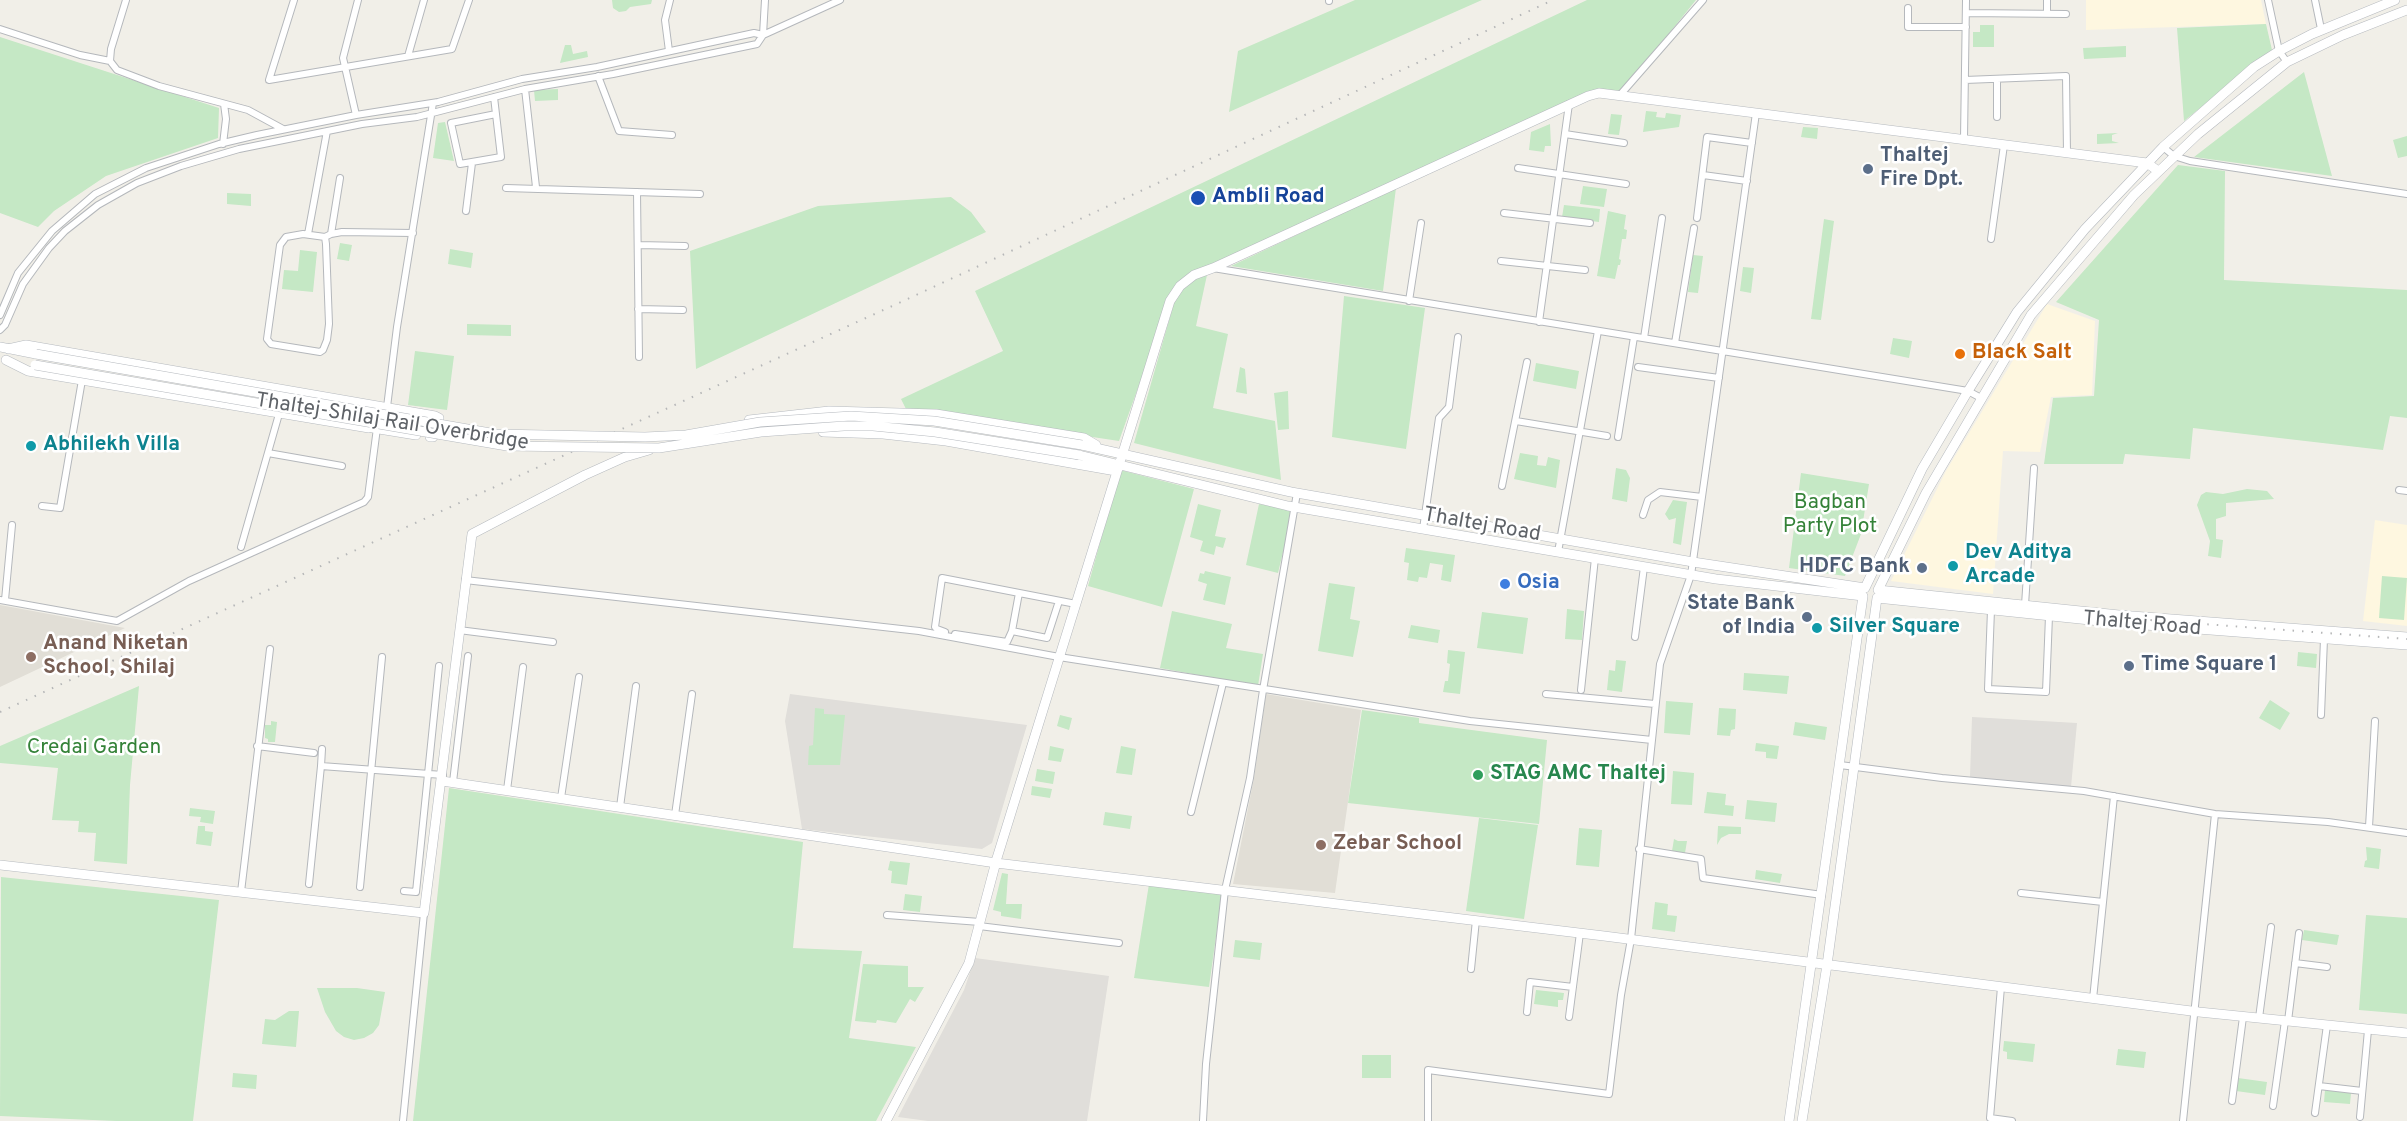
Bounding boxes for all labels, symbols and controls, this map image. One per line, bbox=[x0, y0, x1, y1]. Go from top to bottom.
place label: Thaltej Fire Dpt. bbox=[1880, 144, 1963, 194]
marker: Thaltej Fire Dpt. bbox=[1861, 162, 1875, 176]
place label: Ambli Road bbox=[1212, 185, 1325, 211]
marker: Ambli Road bbox=[1189, 189, 1207, 207]
place label: Black Salt bbox=[1972, 341, 2072, 367]
marker: Black Salt bbox=[1953, 347, 1967, 361]
street label: Thaltej-Shilaj Rail Overbridge bbox=[254, 389, 530, 457]
place label: Abhilekh Villa bbox=[43, 433, 180, 459]
marker: Abhilekh Villa bbox=[24, 439, 38, 453]
park label: Bagban Party Plot bbox=[1783, 491, 1877, 541]
street label: Thaltej Road bbox=[1421, 503, 1543, 549]
place label: Dev Aditya Arcade bbox=[1965, 541, 2072, 591]
place label: HDFC Bank bbox=[1799, 555, 1910, 581]
marker: Dev Aditya Arcade bbox=[1946, 559, 1960, 573]
marker: HDFC Bank bbox=[1915, 561, 1929, 575]
place label: Osia bbox=[1517, 571, 1560, 597]
marker: Osia bbox=[1498, 577, 1512, 591]
place label: State Bank of India bbox=[1687, 592, 1795, 642]
street label: Thaltej Road bbox=[2082, 607, 2202, 643]
marker: State Bank of India bbox=[1800, 610, 1814, 624]
place label: Silver Square bbox=[1829, 615, 1960, 641]
marker: Silver Square bbox=[1810, 621, 1824, 635]
place label: Anand Niketan School, Shilaj bbox=[43, 632, 188, 682]
marker: Anand Niketan School, Shilaj bbox=[24, 650, 38, 664]
place label: Time Square 1 bbox=[2141, 653, 2277, 679]
marker: Time Square 1 bbox=[2122, 659, 2136, 673]
park label: Credai Garden bbox=[27, 736, 161, 762]
place label: STAG AMC Thaltej bbox=[1490, 762, 1666, 788]
marker: STAG AMC Thaltej bbox=[1471, 768, 1485, 782]
place label: Zebar School bbox=[1333, 832, 1462, 858]
marker: Zebar School bbox=[1314, 838, 1328, 852]

